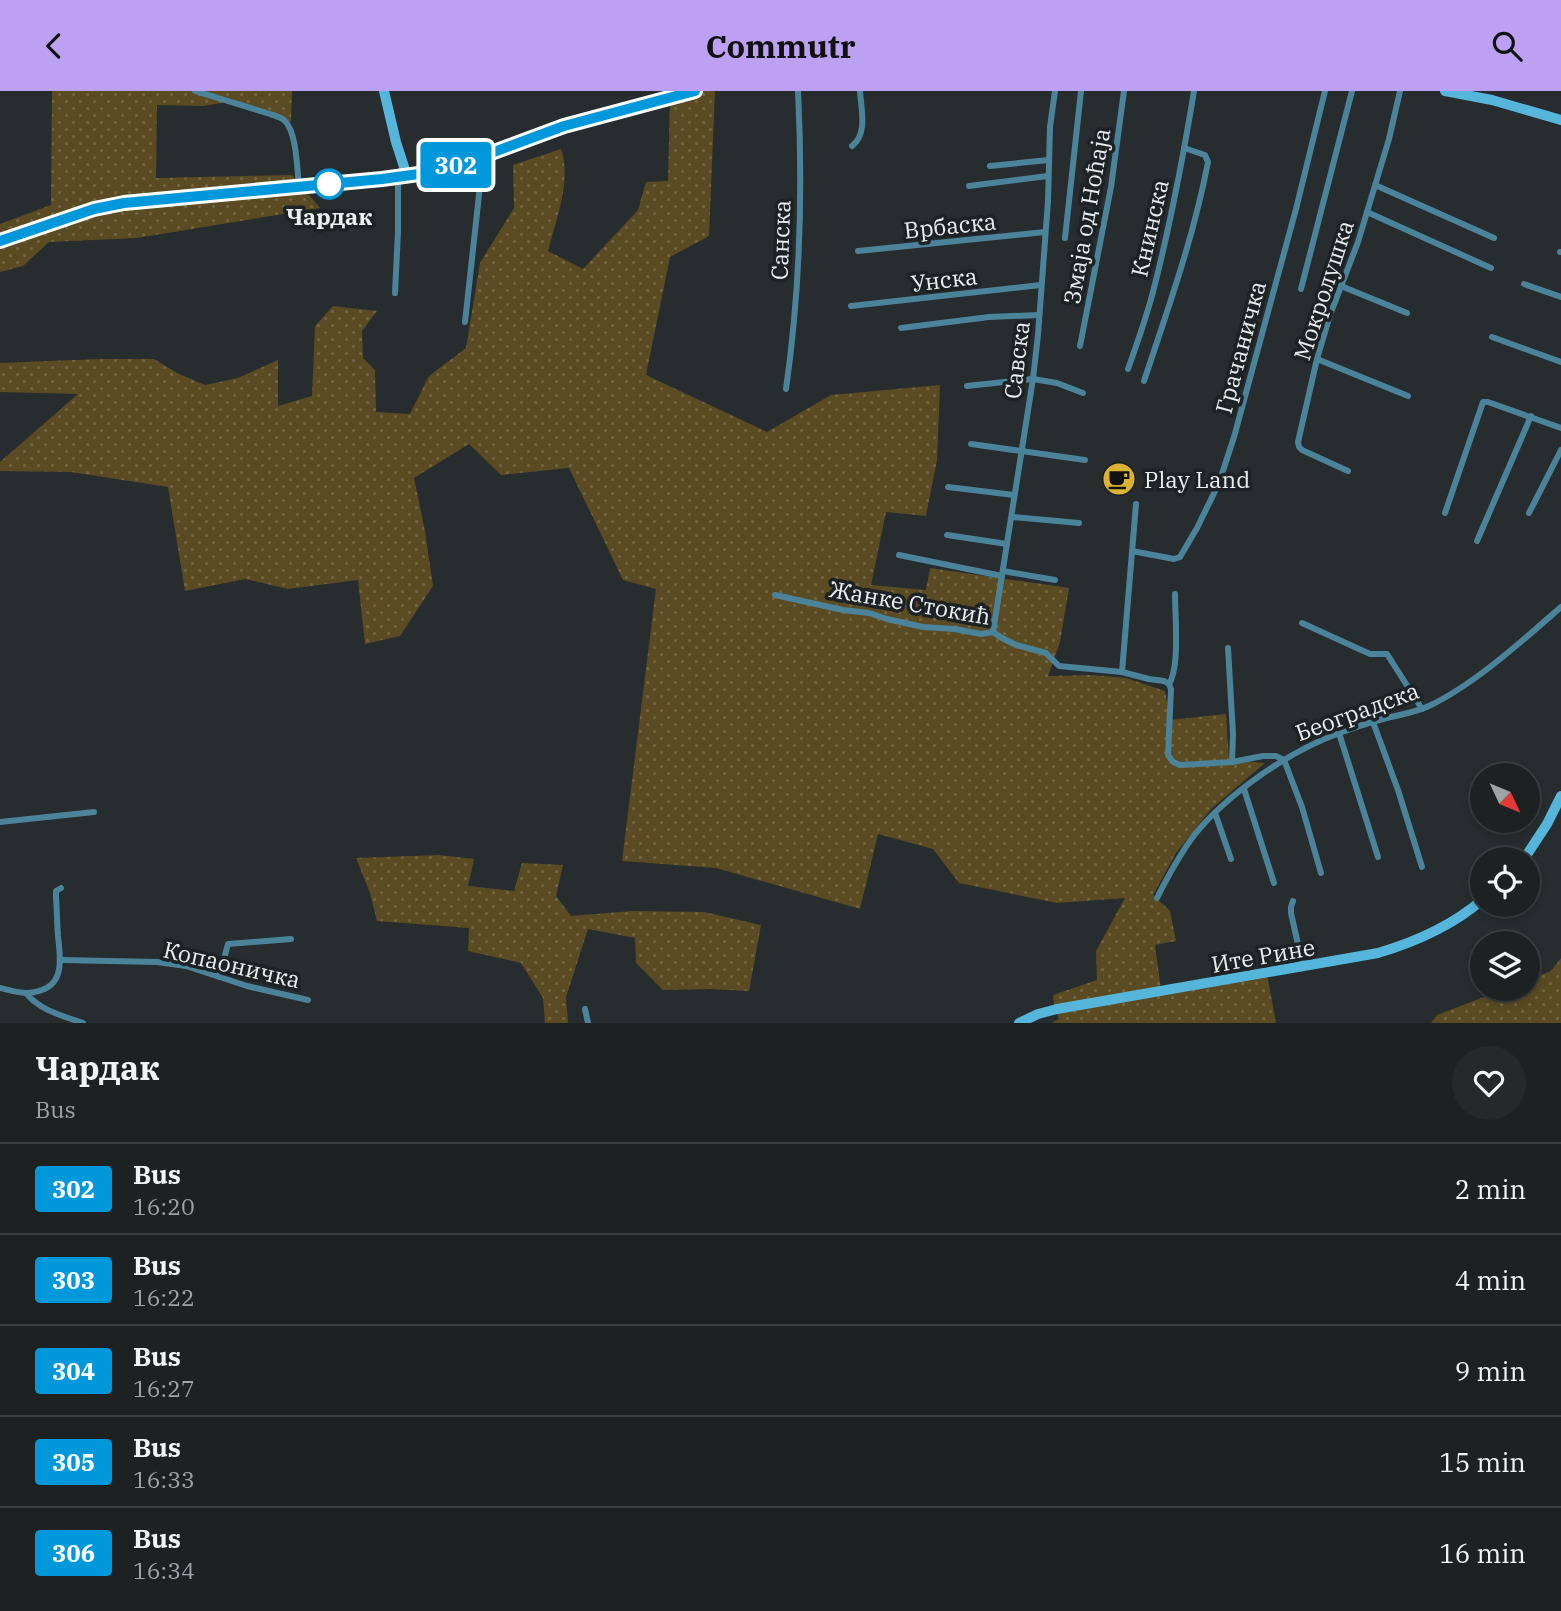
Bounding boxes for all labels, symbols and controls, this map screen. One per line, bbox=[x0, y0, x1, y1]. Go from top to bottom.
text: Commutr bbox=[705, 25, 856, 67]
icon: back bbox=[35, 27, 73, 65]
icon: search bbox=[1488, 27, 1526, 65]
street label: Змаја од Ноћаја bbox=[1056, 126, 1116, 306]
line badge: 302 bbox=[416, 142, 496, 188]
text: 302 bbox=[434, 149, 478, 181]
marker: Чардак bbox=[314, 169, 344, 199]
street label: Книнска bbox=[1123, 176, 1175, 280]
street label: Санска bbox=[764, 199, 796, 281]
place label: Чардак bbox=[286, 201, 372, 231]
street label: Врбаска bbox=[902, 205, 998, 245]
street label: Мокролушка bbox=[1286, 216, 1360, 364]
street label: Унска bbox=[909, 260, 979, 298]
street label: Грачаничка bbox=[1208, 277, 1272, 417]
street label: Савска bbox=[996, 319, 1036, 401]
cafe icon: Play Land bbox=[1100, 460, 1138, 498]
place label: Play Land bbox=[1144, 464, 1250, 494]
street label: Жанке Стокић bbox=[827, 573, 993, 631]
street label: Београдска bbox=[1291, 675, 1423, 747]
north arrow bbox=[1470, 763, 1540, 833]
map controls bbox=[1470, 763, 1540, 1001]
button: locate bbox=[1470, 847, 1540, 917]
street label: Ите Рине bbox=[1209, 931, 1317, 979]
button: layers bbox=[1470, 931, 1540, 1001]
street label: Копаоничка bbox=[161, 934, 303, 994]
text: Чардак bbox=[35, 1046, 159, 1089]
button: heart bbox=[1452, 1046, 1526, 1120]
text: Bus bbox=[35, 1094, 76, 1124]
text: Bus bbox=[133, 1157, 181, 1191]
text: 2 min bbox=[1455, 1172, 1526, 1206]
text: 302 bbox=[52, 1173, 95, 1205]
text: 16:20 bbox=[133, 1191, 195, 1221]
text: Bus bbox=[133, 1248, 181, 1282]
text: 4 min bbox=[1455, 1263, 1526, 1297]
text: 303 bbox=[52, 1264, 95, 1296]
text: 16:22 bbox=[133, 1282, 195, 1312]
text: Bus bbox=[133, 1339, 181, 1373]
text: 9 min bbox=[1455, 1354, 1526, 1388]
text: 304 bbox=[52, 1355, 95, 1387]
text: 16:27 bbox=[133, 1373, 195, 1403]
text: Bus bbox=[133, 1430, 181, 1464]
text: 15 min bbox=[1439, 1445, 1526, 1479]
text: 305 bbox=[52, 1446, 95, 1478]
text: 16:33 bbox=[133, 1464, 195, 1494]
text: Bus bbox=[133, 1521, 181, 1555]
text: 16 min bbox=[1439, 1536, 1526, 1570]
text: 306 bbox=[52, 1537, 95, 1569]
text: 16:34 bbox=[133, 1555, 195, 1585]

